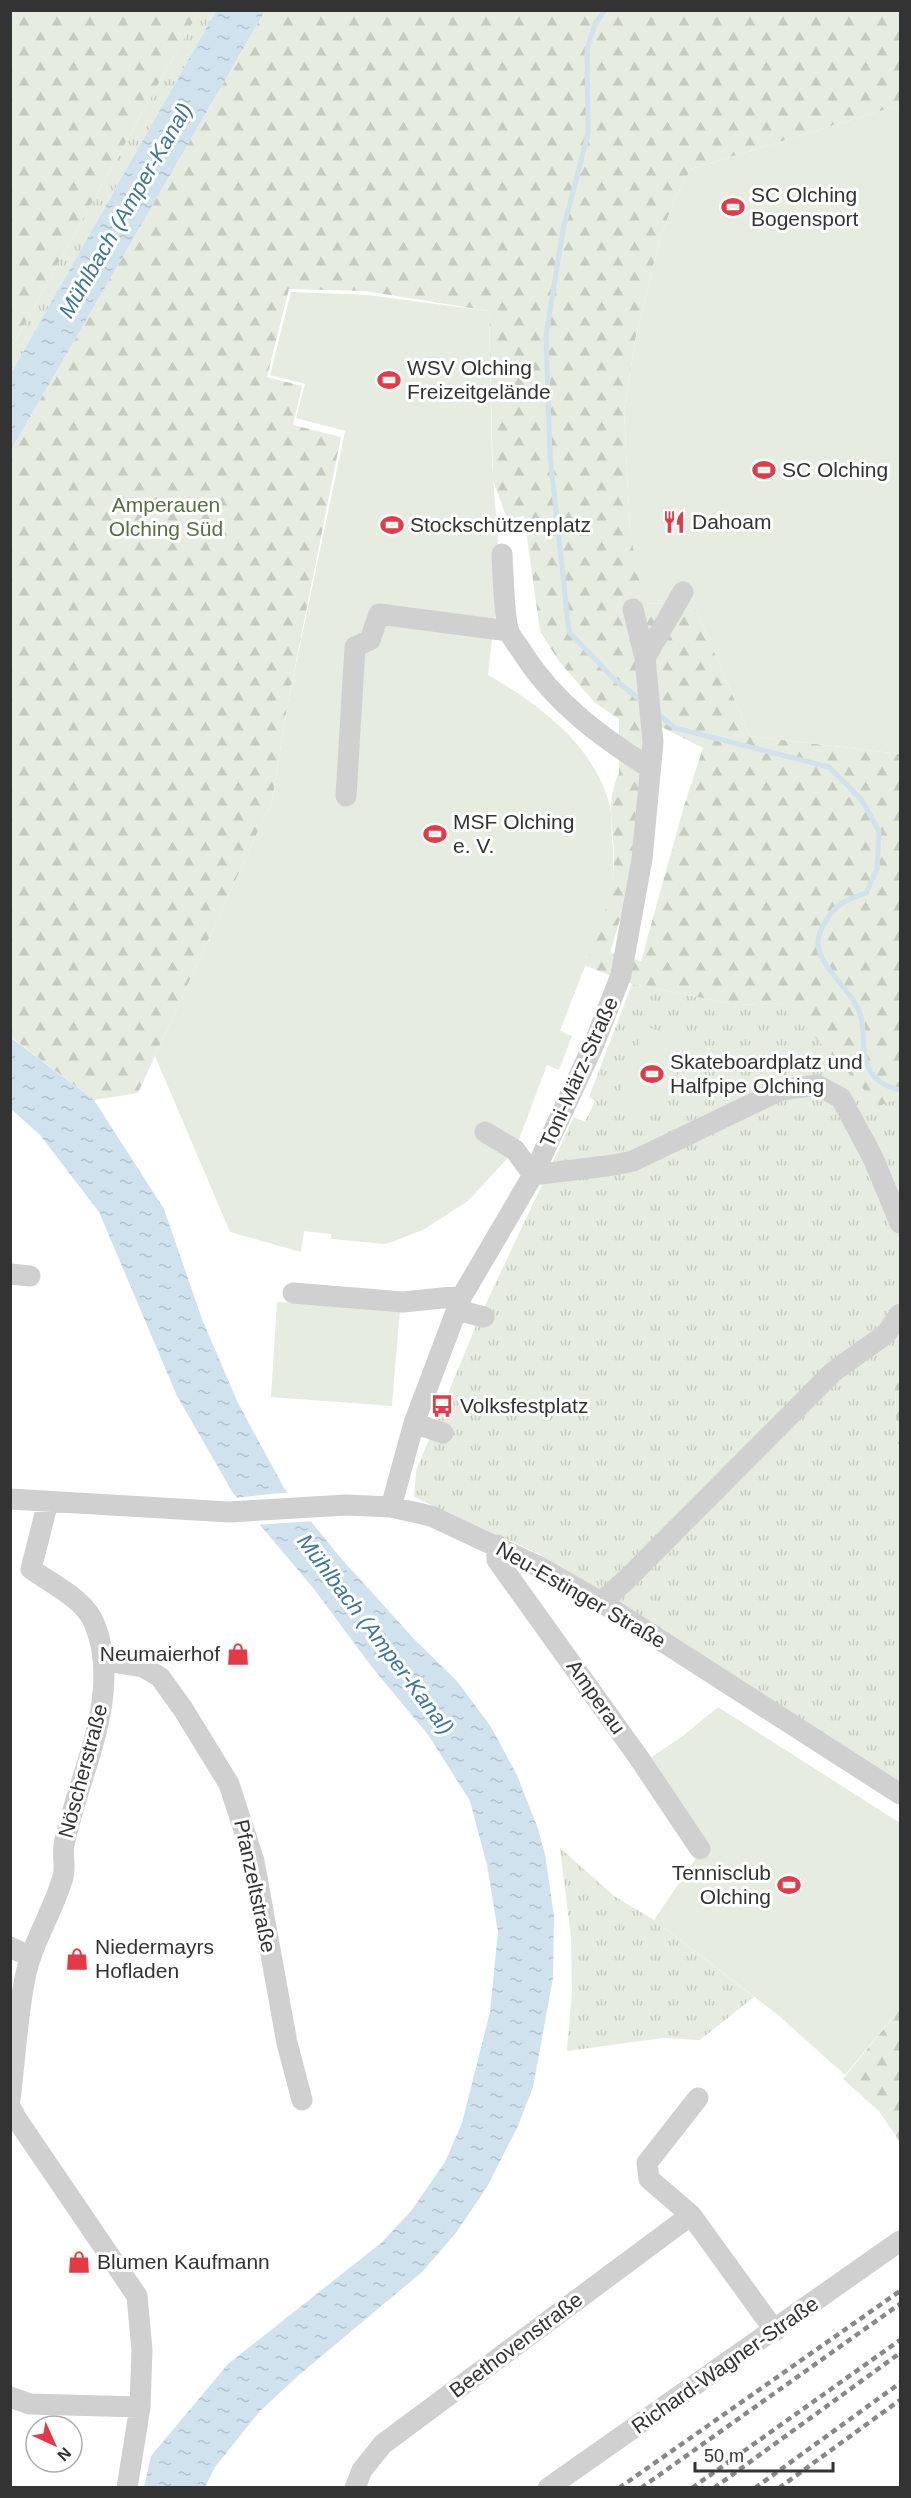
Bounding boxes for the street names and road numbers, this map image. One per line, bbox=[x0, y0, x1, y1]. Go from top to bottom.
street label: Toni-März-Straße bbox=[535, 993, 622, 1151]
street label: Neu-Estinger Straße bbox=[493, 1537, 670, 1652]
street label: Amperau bbox=[563, 1655, 630, 1738]
street label: Nöscherstraße bbox=[54, 1701, 111, 1840]
street label: Pfanzeltstraße bbox=[230, 1817, 281, 1955]
street label: Beethovenstraße bbox=[445, 2287, 586, 2402]
street label: Richard-Wagner-Straße bbox=[627, 2291, 822, 2438]

